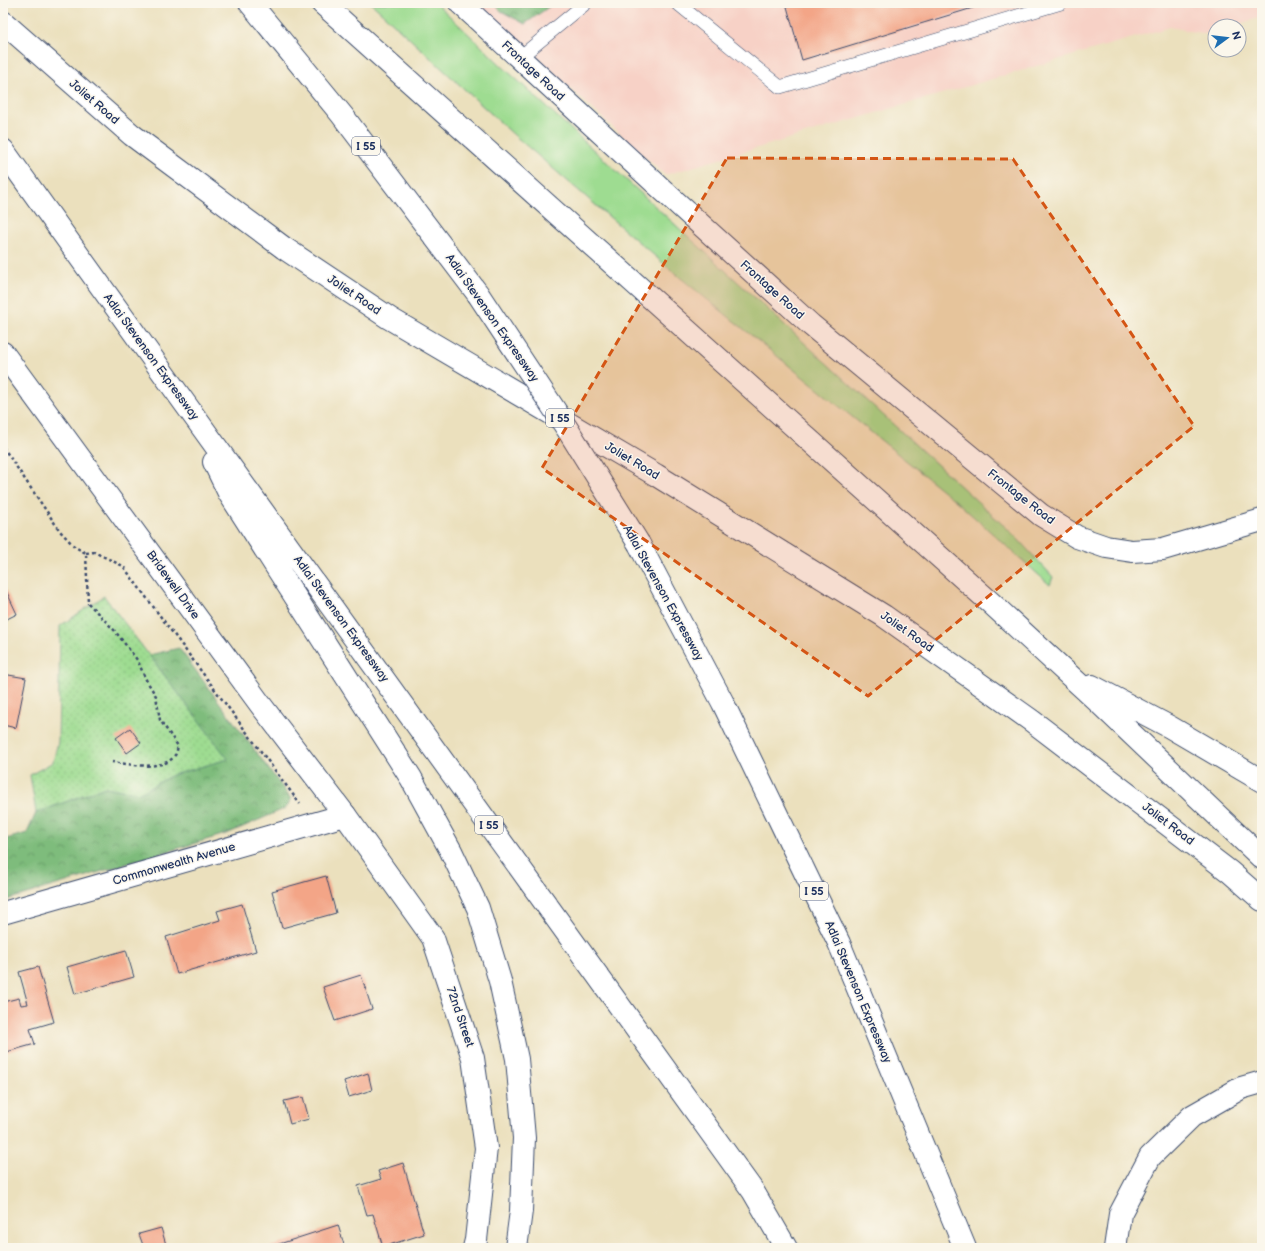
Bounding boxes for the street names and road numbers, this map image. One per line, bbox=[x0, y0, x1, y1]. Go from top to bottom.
street label: Frontage Road bbox=[498, 38, 568, 104]
street label: Joliet Road bbox=[66, 76, 122, 128]
road number: I 55 bbox=[352, 137, 380, 155]
street label: Adlai Stevenson Expressway bbox=[442, 251, 542, 385]
street label: Frontage Road bbox=[737, 257, 807, 323]
street label: Joliet Road bbox=[324, 272, 384, 318]
street label: Adlai Stevenson Expressway bbox=[100, 291, 202, 424]
road number: I 55 bbox=[546, 409, 574, 427]
street label: Joliet Road bbox=[602, 439, 662, 483]
street label: Frontage Road bbox=[984, 466, 1058, 528]
street label: Adlai Stevenson Expressway bbox=[619, 523, 707, 664]
street label: Bridewell Drive bbox=[143, 548, 203, 622]
street label: Adlai Stevenson Expressway bbox=[290, 553, 392, 686]
street label: Joliet Road bbox=[878, 608, 937, 656]
street label: Joliet Road bbox=[1139, 800, 1197, 849]
road number: I 55 bbox=[475, 816, 503, 834]
street label: Commonwealth Avenue bbox=[111, 839, 237, 889]
road number: I 55 bbox=[800, 882, 828, 900]
street label: Adlai Stevenson Expressway bbox=[821, 919, 895, 1066]
street label: 72nd Street bbox=[443, 985, 477, 1049]

